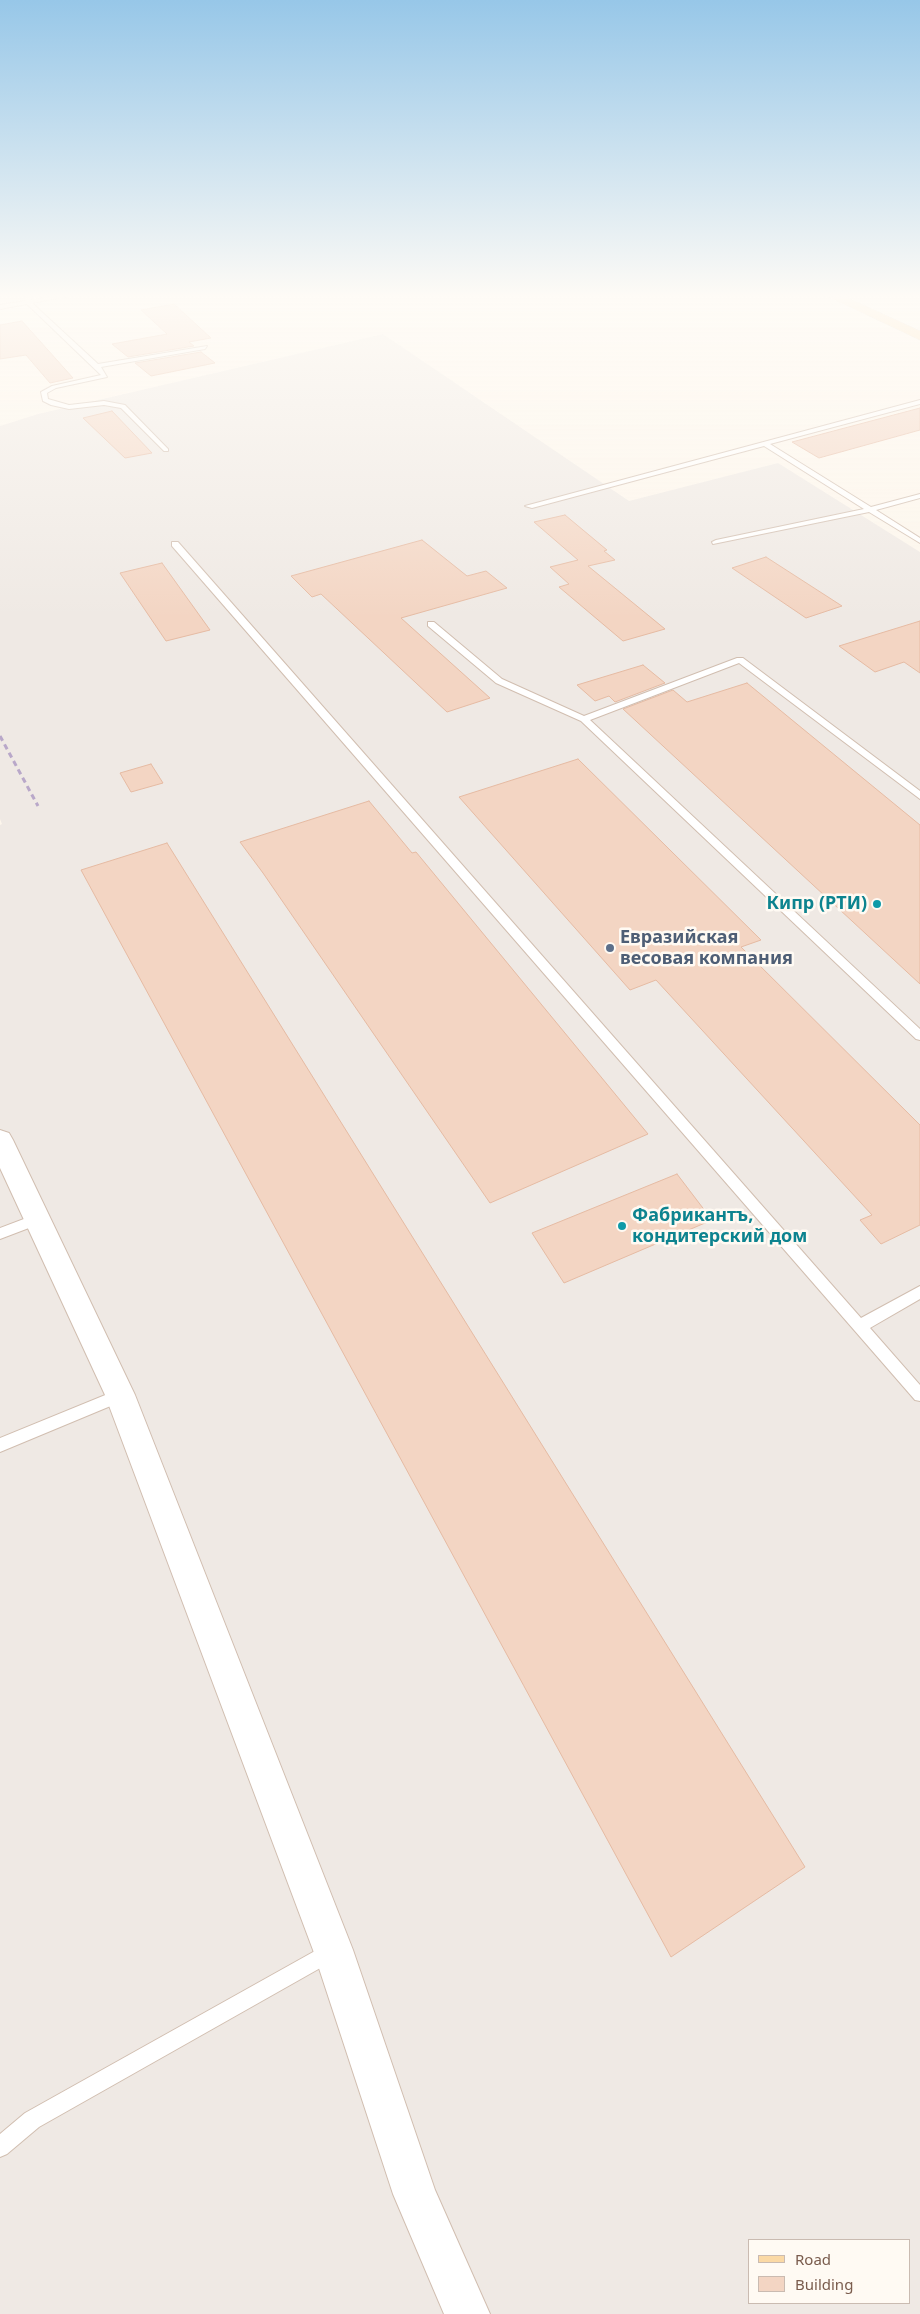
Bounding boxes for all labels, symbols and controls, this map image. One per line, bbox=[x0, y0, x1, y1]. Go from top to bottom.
place label: Кипр (РТИ) bbox=[767, 893, 867, 915]
marker: Кипр (РТИ) bbox=[871, 898, 883, 910]
place label: Евразийская весовая компания bbox=[620, 927, 793, 970]
marker: Евразийская весовая компания bbox=[604, 942, 616, 954]
place label: Фабрикантъ, кондитерский дом bbox=[632, 1205, 807, 1248]
marker: Фабрикантъ, кондитерский дом bbox=[616, 1220, 628, 1232]
legend bbox=[748, 2239, 910, 2304]
text: Road bbox=[795, 2249, 831, 2269]
text: Building bbox=[795, 2274, 853, 2294]

